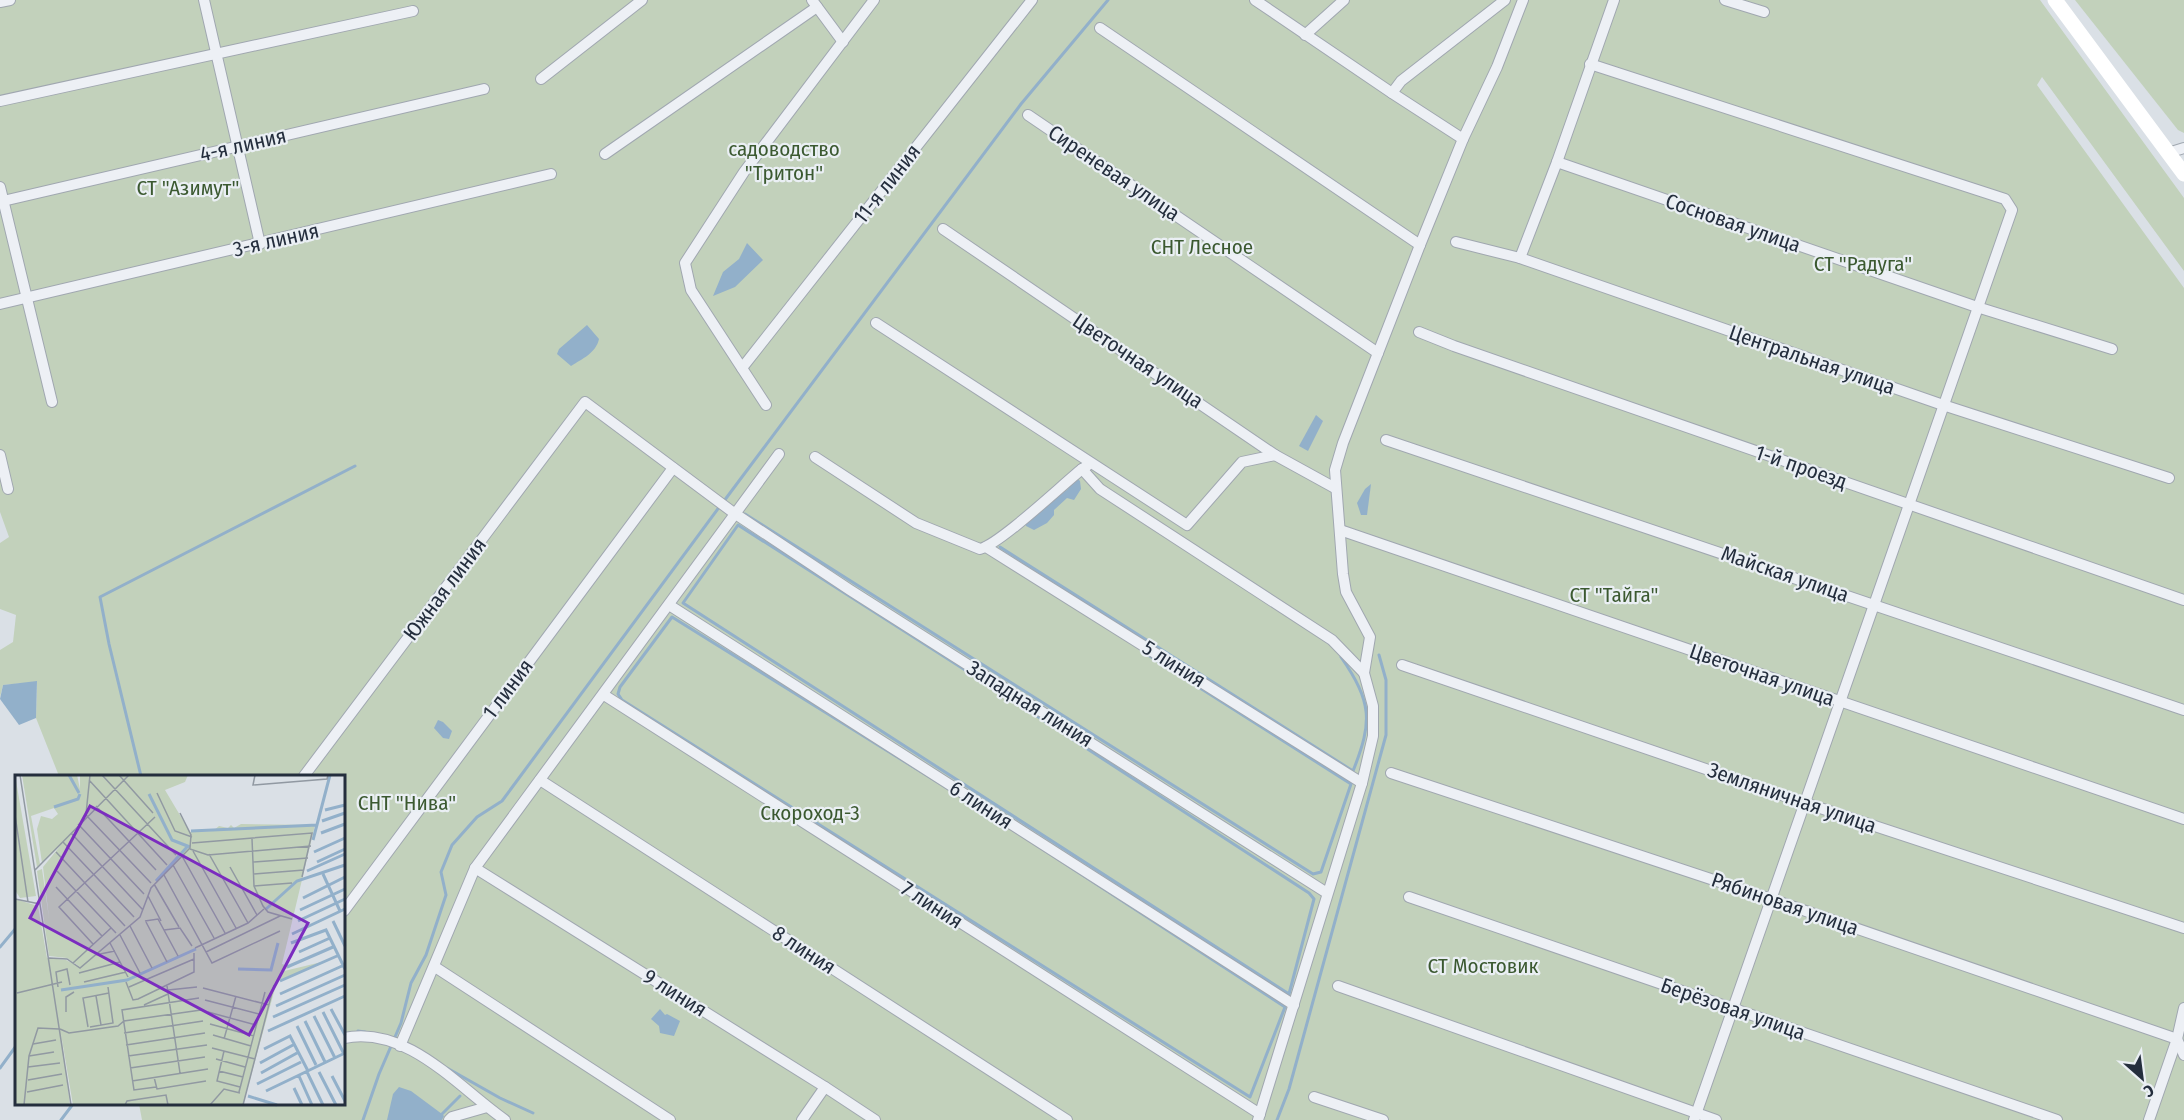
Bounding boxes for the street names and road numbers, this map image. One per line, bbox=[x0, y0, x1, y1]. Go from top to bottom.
street label: Сиреневая улица bbox=[1043, 119, 1185, 227]
street label: 4-я линия bbox=[197, 122, 289, 168]
street label: 11-я линия bbox=[848, 139, 926, 229]
street label: Сосновая улица bbox=[1662, 188, 1804, 258]
street label: 3-я линия bbox=[231, 218, 321, 262]
street label: Цветочная улица bbox=[1068, 308, 1208, 414]
street label: Центральная улица bbox=[1726, 319, 1898, 401]
street label: 1-й проезд bbox=[1752, 439, 1850, 495]
street label: Южная линия bbox=[398, 532, 492, 646]
street label: Майская улица bbox=[1718, 540, 1852, 608]
street label: 5 линия bbox=[1138, 635, 1210, 693]
street label: Цветочная улица bbox=[1686, 638, 1838, 712]
street label: 1 линия bbox=[477, 654, 539, 724]
street label: Западная линия bbox=[962, 655, 1098, 753]
street label: Земляничная улица bbox=[1704, 757, 1880, 839]
street label: 6 линия bbox=[944, 775, 1018, 835]
street label: Рябиновая улица bbox=[1708, 867, 1862, 941]
street label: 7 линия bbox=[896, 875, 968, 935]
street label: 8 линия bbox=[767, 920, 841, 980]
street label: 9 линия bbox=[638, 963, 712, 1023]
street label: Берёзовая улица bbox=[1657, 972, 1809, 1046]

